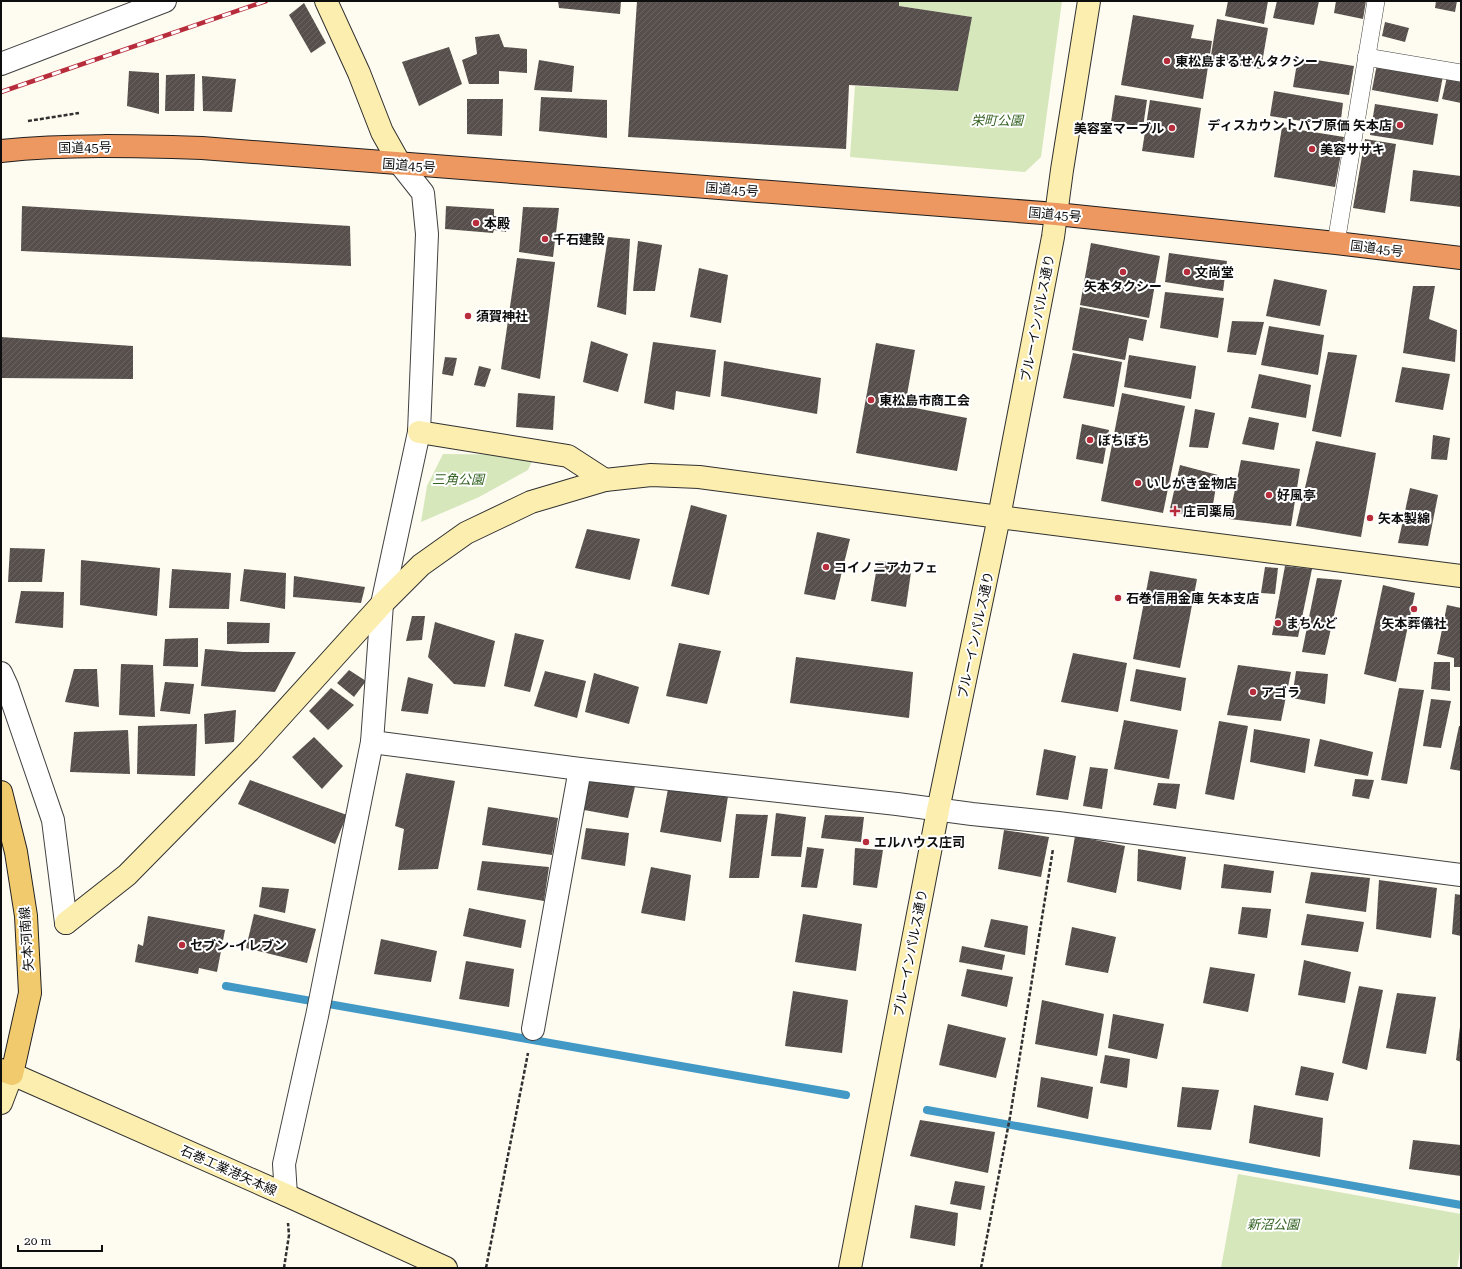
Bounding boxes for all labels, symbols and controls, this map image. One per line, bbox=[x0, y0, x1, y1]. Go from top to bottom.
place label: 東松島まるせんタクシー bbox=[1175, 54, 1318, 69]
marker: 東松島まるせんタクシー bbox=[1162, 56, 1172, 66]
park label: 栄町公園 bbox=[971, 113, 1025, 128]
place label: ディスカウントパブ原価 矢本店 bbox=[1208, 118, 1392, 133]
marker: ディスカウントパブ原価 矢本店 bbox=[1395, 120, 1405, 130]
place label: 美容室マーブル bbox=[1074, 121, 1164, 136]
marker: 美容室マーブル bbox=[1167, 123, 1177, 133]
street label: 国道45号 bbox=[58, 140, 112, 155]
place label: 美容ササキ bbox=[1320, 142, 1385, 157]
marker: 美容ササキ bbox=[1307, 144, 1317, 154]
street label: 国道45号 bbox=[382, 156, 436, 175]
street label: 国道45号 bbox=[705, 180, 759, 199]
street label: 国道45号 bbox=[1028, 205, 1082, 224]
place label: 本殿 bbox=[484, 216, 510, 231]
marker: 本殿 bbox=[471, 218, 481, 228]
place label: 千石建設 bbox=[553, 232, 605, 247]
marker: 千石建設 bbox=[540, 234, 550, 244]
street label: 国道45号 bbox=[1349, 238, 1404, 259]
street label: ブルーインパルス通り bbox=[1018, 253, 1057, 383]
place label: 文尚堂 bbox=[1195, 265, 1234, 280]
marker: 矢本タクシー bbox=[1118, 267, 1128, 277]
marker: 文尚堂 bbox=[1182, 267, 1192, 277]
place label: 矢本タクシー bbox=[1084, 279, 1162, 294]
place label: 須賀神社 bbox=[476, 309, 528, 324]
marker: 須賀神社 bbox=[463, 311, 473, 321]
place label: 東松島市商工会 bbox=[879, 393, 970, 408]
marker: 東松島市商工会 bbox=[866, 395, 876, 405]
place label: ぼちぼち bbox=[1098, 433, 1150, 448]
marker: ぼちぼち bbox=[1085, 435, 1095, 445]
park label: 三角公園 bbox=[432, 472, 486, 487]
place label: いしがき金物店 bbox=[1146, 476, 1237, 491]
marker: いしがき金物店 bbox=[1133, 478, 1143, 488]
place label: 好風亭 bbox=[1277, 488, 1316, 503]
marker: 好風亭 bbox=[1264, 490, 1274, 500]
place label: 庄司薬局 bbox=[1183, 504, 1235, 519]
marker: 庄司薬局 bbox=[1170, 506, 1180, 516]
place label: 矢本製綿 bbox=[1378, 511, 1430, 526]
marker: 矢本製綿 bbox=[1365, 513, 1375, 523]
place label: コイノニアカフェ bbox=[834, 560, 938, 575]
marker: コイノニアカフェ bbox=[821, 562, 831, 572]
street label: ブルーインパルス通り bbox=[955, 570, 996, 700]
place label: 石巻信用金庫 矢本支店 bbox=[1126, 591, 1259, 606]
marker: 石巻信用金庫 矢本支店 bbox=[1113, 593, 1123, 603]
marker: 矢本葬儀社 bbox=[1409, 604, 1419, 614]
place label: まちんど bbox=[1286, 616, 1338, 631]
place label: 矢本葬儀社 bbox=[1381, 616, 1447, 631]
marker: まちんど bbox=[1273, 618, 1283, 628]
place label: アゴラ bbox=[1261, 685, 1300, 700]
marker: アゴラ bbox=[1248, 687, 1258, 697]
place label: エルハウス庄司 bbox=[874, 835, 965, 850]
marker: エルハウス庄司 bbox=[861, 837, 871, 847]
street label: ブルーインパルス通り bbox=[891, 888, 930, 1018]
street label: 矢本河南線 bbox=[17, 906, 36, 972]
place label: セブン-イレブン bbox=[190, 938, 287, 953]
marker: セブン-イレブン bbox=[177, 940, 187, 950]
street label: 石巻工業港矢本線 bbox=[178, 1142, 279, 1198]
park label: 新沼公園 bbox=[1247, 1217, 1301, 1232]
scale bar bbox=[18, 1227, 102, 1253]
text: 20 m bbox=[24, 1234, 51, 1248]

